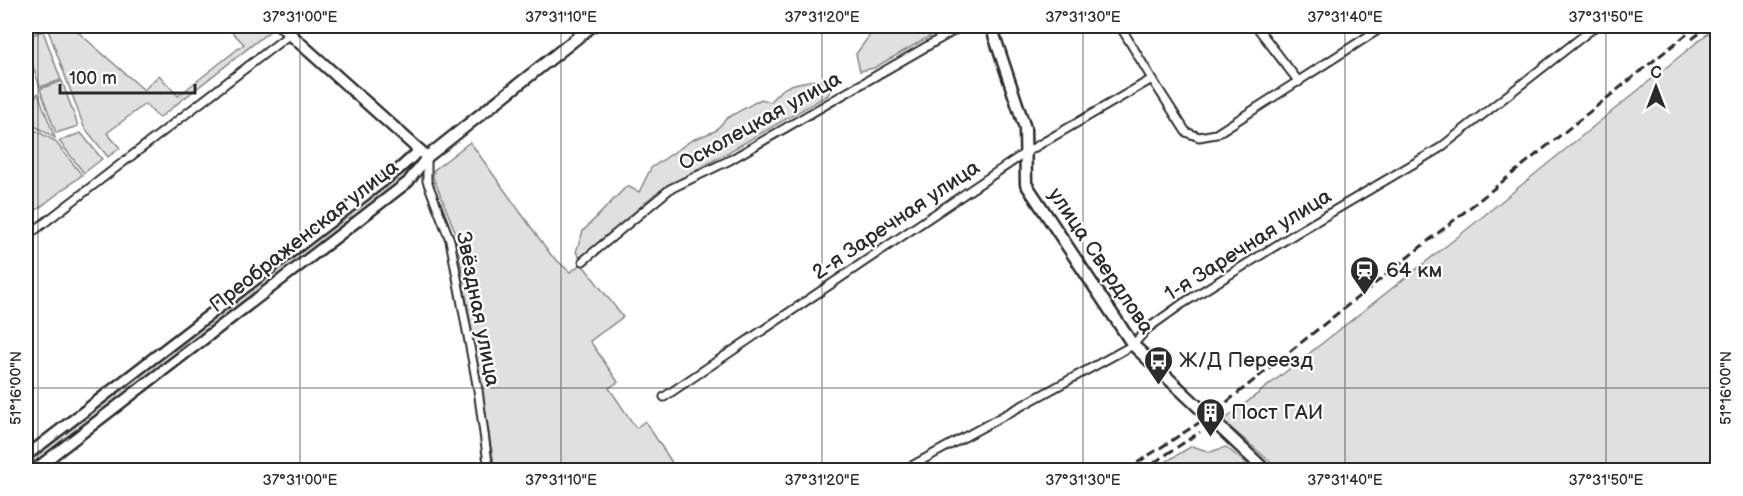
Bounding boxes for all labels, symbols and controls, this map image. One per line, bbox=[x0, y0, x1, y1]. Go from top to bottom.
text: 37°31'00"E bbox=[262, 8, 338, 27]
text: 37°31'10"E bbox=[525, 8, 597, 27]
text: 37°31'20"E bbox=[784, 8, 860, 27]
text: 37°31'30"E bbox=[1045, 8, 1121, 27]
text: 37°31'40"E bbox=[1307, 8, 1383, 27]
text: 37°31'50"E bbox=[1569, 8, 1644, 27]
scale bar bbox=[60, 57, 195, 95]
north arrow bbox=[1626, 57, 1686, 117]
text: С bbox=[1650, 64, 1662, 83]
street label: Осколецкая улица bbox=[675, 66, 846, 176]
text: 100 m bbox=[69, 68, 117, 89]
street label: Преображенская улица bbox=[204, 154, 404, 318]
street label: 2-я Заречная улица bbox=[808, 154, 985, 285]
street label: улица Свердлова bbox=[1043, 183, 1159, 339]
street label: 1-я Заречная улица bbox=[1160, 183, 1337, 306]
street label: Звёздная улица bbox=[451, 229, 505, 389]
station icon: 64 км bbox=[1349, 254, 1381, 296]
place label: 64 км bbox=[1386, 258, 1442, 283]
bus stop icon: Ж/Д Переезд bbox=[1142, 344, 1174, 386]
place label: Ж/Д Переезд bbox=[1179, 348, 1313, 373]
text: 51°16'00"N bbox=[7, 351, 26, 425]
text: 51°16'00"N bbox=[1717, 351, 1736, 425]
building icon: Пост ГАИ bbox=[1194, 396, 1226, 438]
place label: Пост ГАИ bbox=[1231, 400, 1323, 425]
text: 37°31'00"E bbox=[262, 471, 338, 490]
text: 37°31'10"E bbox=[525, 471, 597, 490]
text: 37°31'20"E bbox=[784, 471, 860, 490]
text: 37°31'30"E bbox=[1045, 471, 1121, 490]
text: 37°31'40"E bbox=[1307, 471, 1383, 490]
text: 37°31'50"E bbox=[1569, 471, 1644, 490]

